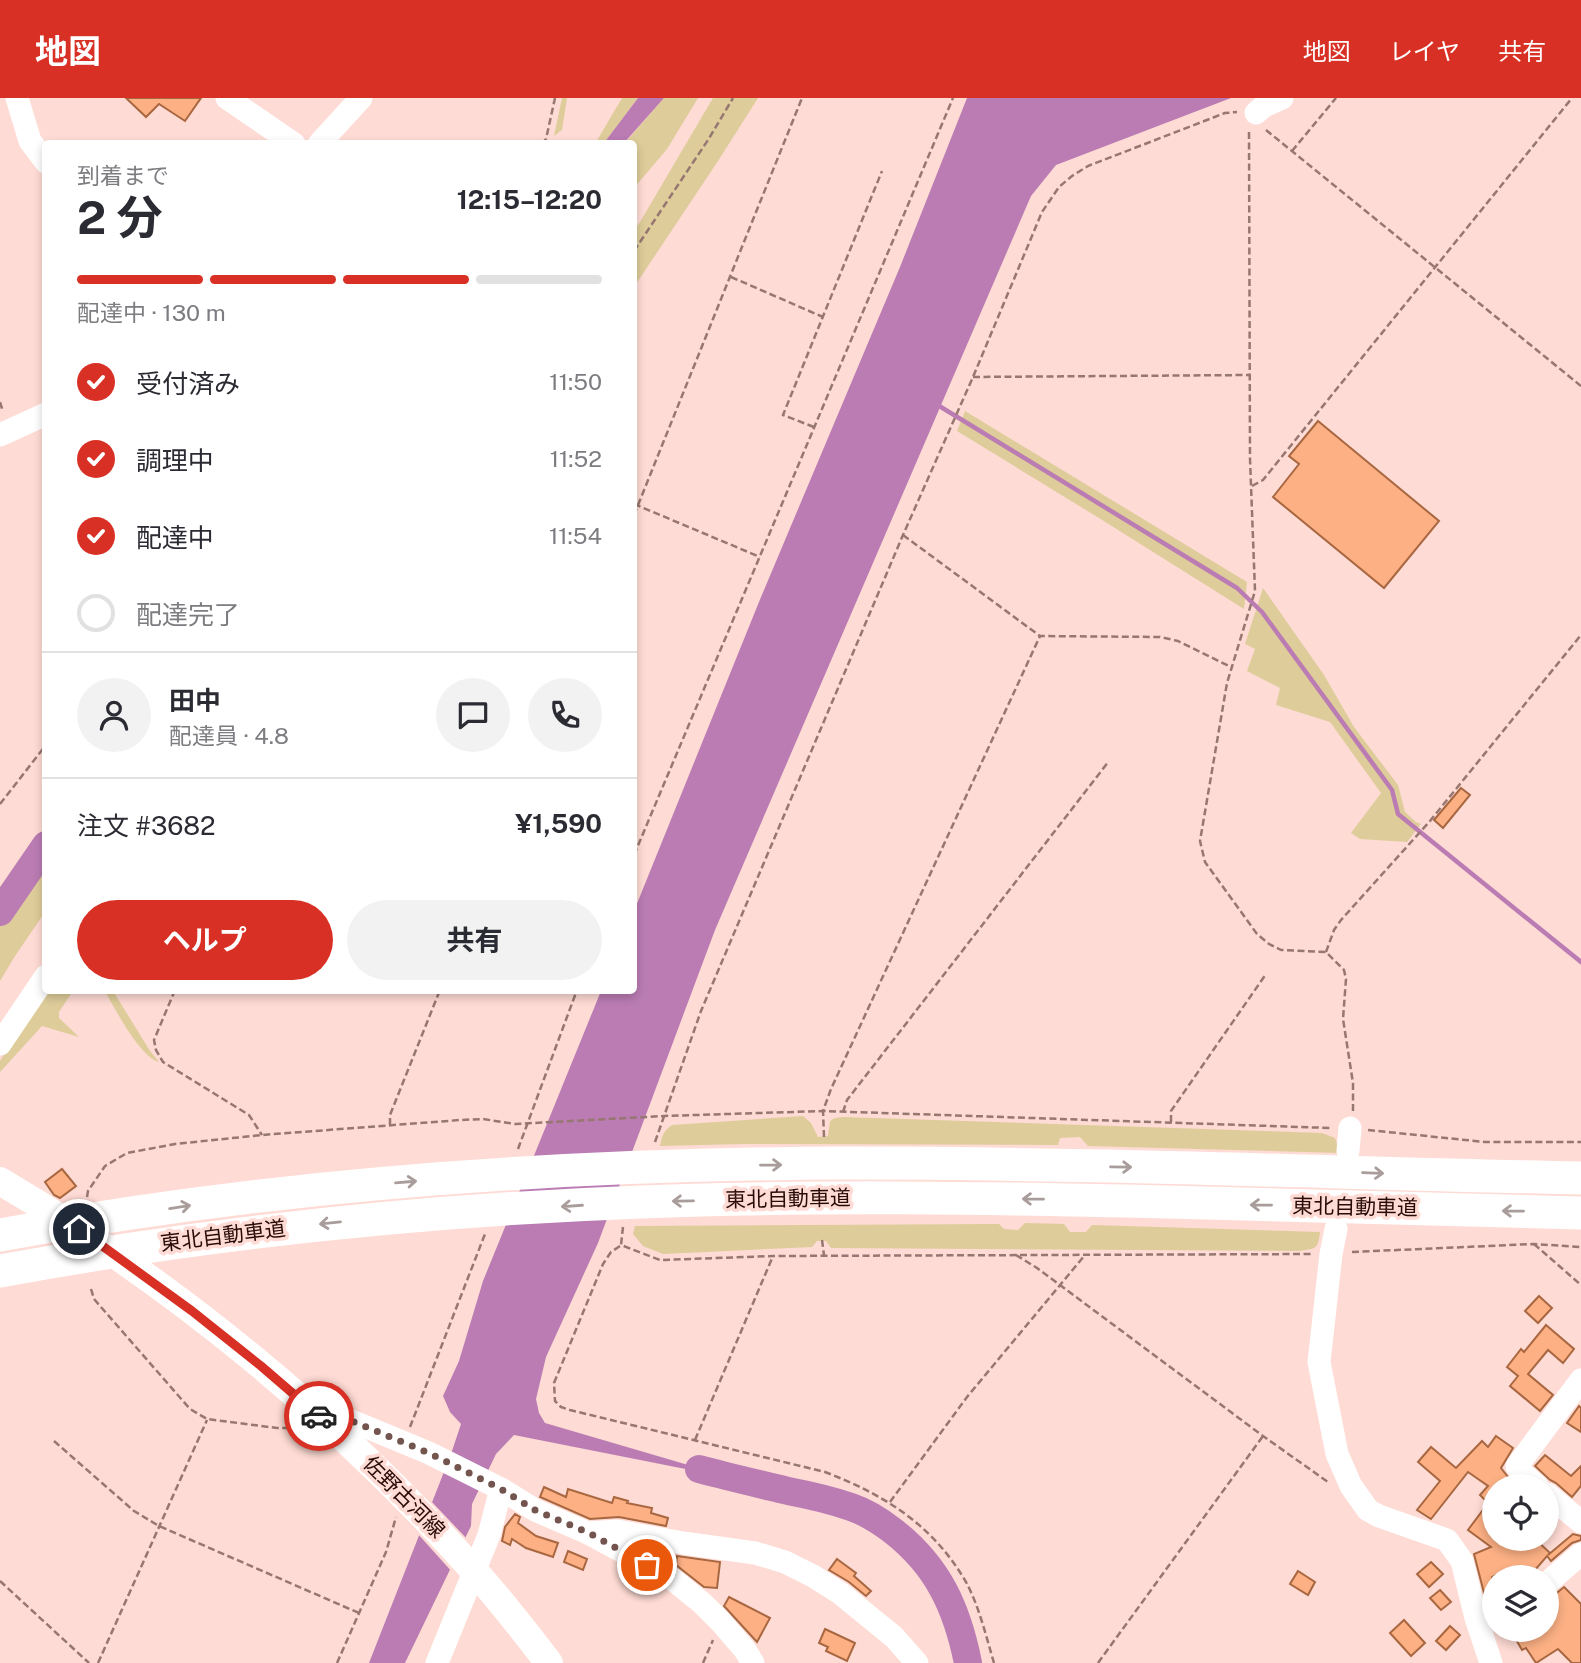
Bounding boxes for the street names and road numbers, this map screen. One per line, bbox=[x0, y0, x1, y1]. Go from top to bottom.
street label: 東北自動車道 bbox=[725, 1185, 851, 1212]
street label: 東北自動車道 bbox=[1292, 1193, 1418, 1220]
street label: 東北自動車道 bbox=[159, 1215, 287, 1256]
street label: 佐野古河線 bbox=[358, 1451, 450, 1543]

